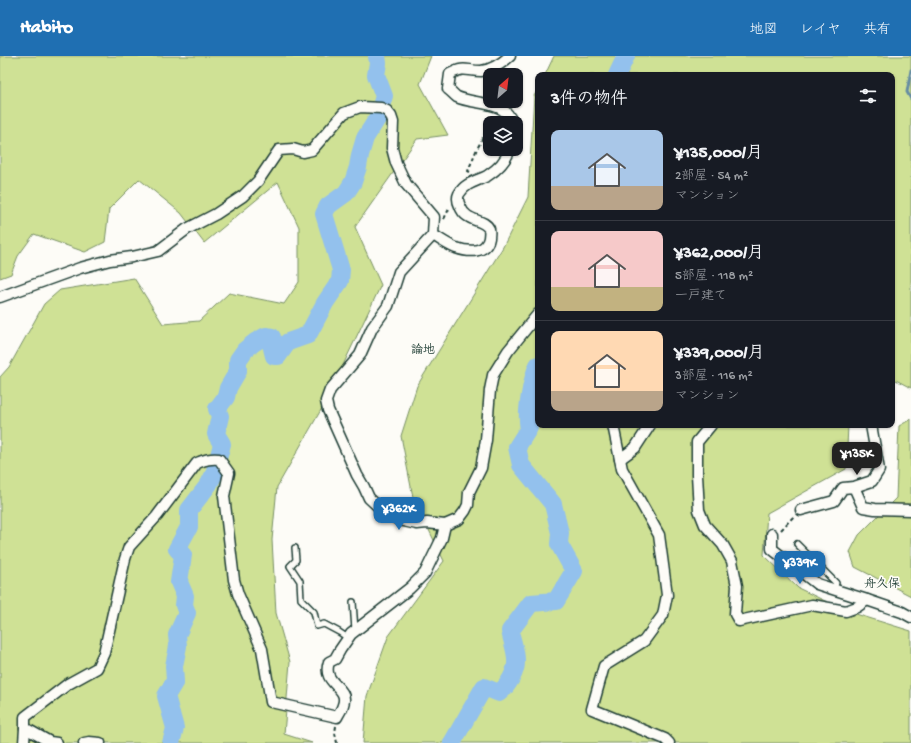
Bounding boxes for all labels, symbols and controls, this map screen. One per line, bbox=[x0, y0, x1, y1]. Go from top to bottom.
text: Habito bbox=[20, 17, 73, 40]
text: 地図 bbox=[750, 22, 778, 39]
text: レイヤ bbox=[800, 22, 841, 39]
text: 共有 bbox=[863, 22, 891, 39]
north arrow bbox=[483, 68, 523, 108]
map controls bbox=[483, 68, 523, 156]
icon: filters bbox=[857, 85, 879, 107]
text: 3件の物件 bbox=[551, 90, 628, 110]
button: layers bbox=[483, 116, 523, 156]
text: ¥135,000/月 bbox=[675, 144, 763, 164]
icon: home bbox=[583, 146, 631, 194]
text: 2部屋 · 54 m² bbox=[675, 169, 748, 184]
text: マンション bbox=[675, 189, 739, 204]
text: ¥362,000/月 bbox=[675, 244, 764, 264]
icon: home bbox=[583, 247, 631, 295]
text: 5部屋 · 118 m² bbox=[675, 269, 753, 284]
text: 一戸建て bbox=[675, 289, 727, 304]
district label: 論地 bbox=[411, 343, 435, 358]
text: ¥339,000/月 bbox=[675, 344, 764, 364]
icon: home bbox=[583, 347, 631, 395]
text: 3部屋 · 116 m² bbox=[675, 369, 753, 384]
text: マンション bbox=[675, 389, 739, 404]
pin: ¥135K bbox=[829, 442, 885, 476]
text: ¥135K bbox=[841, 447, 873, 462]
pin: ¥362K bbox=[371, 497, 427, 531]
text: ¥362K bbox=[383, 502, 415, 517]
pin: ¥339K bbox=[772, 551, 828, 585]
text: ¥339K bbox=[783, 556, 817, 571]
district label: 舟久保 bbox=[864, 577, 900, 592]

